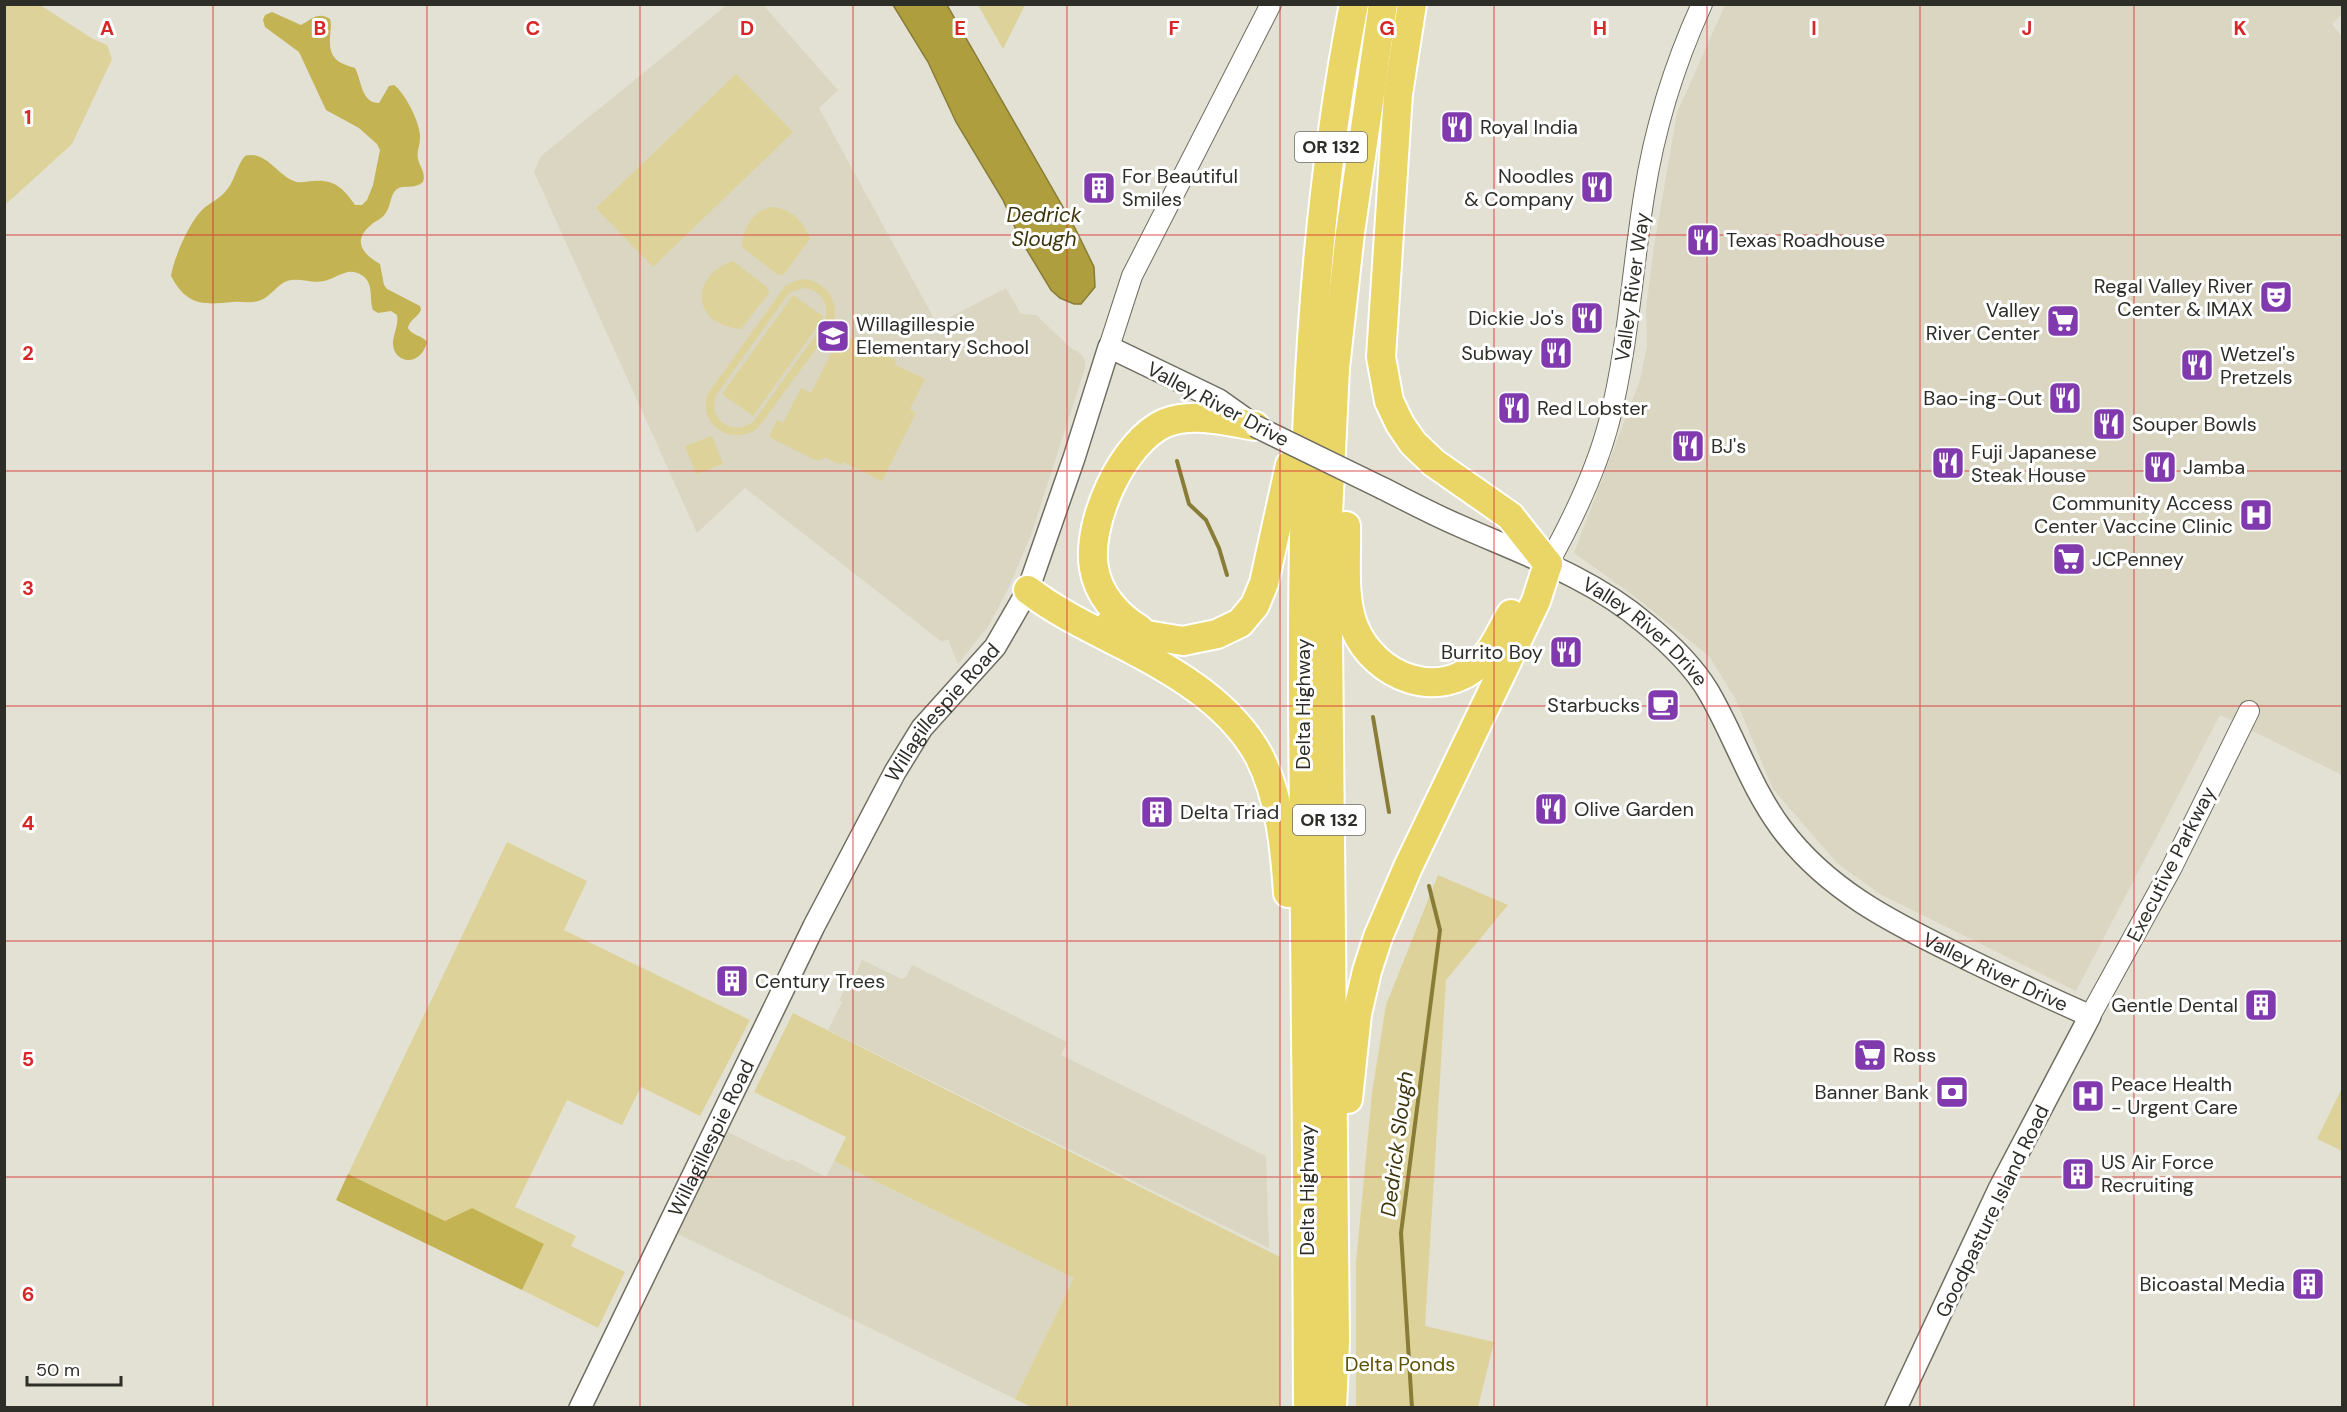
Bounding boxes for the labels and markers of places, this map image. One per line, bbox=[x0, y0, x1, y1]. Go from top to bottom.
restaurant icon: Royal India bbox=[1439, 109, 1475, 145]
place label: Royal India bbox=[1480, 114, 1578, 140]
place label: For Beautiful Smiles bbox=[1122, 163, 1238, 212]
place label: Noodles & Company bbox=[1464, 163, 1574, 212]
restaurant icon: Noodles & Company bbox=[1579, 169, 1615, 205]
building icon: For Beautiful Smiles bbox=[1081, 170, 1117, 206]
restaurant icon: Texas Roadhouse bbox=[1685, 222, 1721, 258]
place label: Texas Roadhouse bbox=[1726, 227, 1885, 253]
place label: Regal Valley River Center & IMAX bbox=[2094, 273, 2253, 322]
theatre icon: Regal Valley River Center & IMAX bbox=[2258, 279, 2294, 315]
place label: Valley River Center bbox=[1926, 297, 2040, 346]
restaurant icon: Dickie Jo's bbox=[1569, 300, 1605, 336]
supermarket icon: Valley River Center bbox=[2045, 303, 2081, 339]
place label: Dickie Jo's bbox=[1468, 305, 1564, 331]
place label: Willagillespie Elementary School bbox=[856, 311, 1029, 360]
school or university icon: Willagillespie Elementary School bbox=[815, 318, 851, 354]
restaurant icon: Subway bbox=[1538, 335, 1574, 371]
place label: Subway bbox=[1461, 340, 1533, 366]
place label: Wetzel's Pretzels bbox=[2220, 341, 2295, 390]
restaurant icon: Wetzel's Pretzels bbox=[2179, 347, 2215, 383]
restaurant icon: Bao-ing-Out bbox=[2047, 380, 2083, 416]
place label: Bao-ing-Out bbox=[1923, 385, 2042, 411]
restaurant icon: Red Lobster bbox=[1496, 390, 1532, 426]
place label: Red Lobster bbox=[1537, 395, 1648, 421]
restaurant icon: Souper Bowls bbox=[2091, 406, 2127, 442]
place label: Souper Bowls bbox=[2132, 411, 2257, 437]
restaurant icon: BJ's bbox=[1670, 428, 1706, 464]
place label: BJ's bbox=[1711, 433, 1746, 459]
place label: Fuji Japanese Steak House bbox=[1971, 439, 2097, 488]
restaurant icon: Fuji Japanese Steak House bbox=[1930, 445, 1966, 481]
restaurant icon: Jamba bbox=[2142, 449, 2178, 485]
place label: Jamba bbox=[2183, 454, 2245, 480]
place label: Community Access Center Vaccine Clinic bbox=[2034, 490, 2233, 539]
hospital icon: Community Access Center Vaccine Clinic bbox=[2238, 497, 2274, 533]
supermarket icon: JCPenney bbox=[2051, 541, 2087, 577]
place label: JCPenney bbox=[2092, 546, 2184, 572]
restaurant icon: Burrito Boy bbox=[1548, 634, 1584, 670]
place label: Burrito Boy bbox=[1441, 639, 1543, 665]
cafe icon: Starbucks bbox=[1645, 687, 1681, 723]
place label: Starbucks bbox=[1547, 692, 1640, 718]
restaurant icon: Olive Garden bbox=[1533, 791, 1569, 827]
building icon: Delta Triad bbox=[1139, 794, 1175, 830]
place label: Olive Garden bbox=[1574, 796, 1694, 822]
place label: Delta Triad bbox=[1180, 799, 1279, 825]
building icon: Century Trees bbox=[714, 963, 750, 999]
place label: Century Trees bbox=[755, 968, 885, 994]
building icon: Gentle Dental bbox=[2243, 987, 2279, 1023]
place label: Gentle Dental bbox=[2111, 992, 2238, 1018]
supermarket icon: Ross bbox=[1852, 1037, 1888, 1073]
place label: Ross bbox=[1893, 1042, 1936, 1068]
place label: Peace Health - Urgent Care bbox=[2111, 1071, 2238, 1120]
bank icon: Banner Bank bbox=[1934, 1074, 1970, 1110]
hospital icon: Peace Health - Urgent Care bbox=[2070, 1078, 2106, 1114]
place label: Banner Bank bbox=[1815, 1079, 1929, 1105]
place label: US Air Force Recruiting bbox=[2101, 1149, 2214, 1198]
building icon: US Air Force Recruiting bbox=[2060, 1156, 2096, 1192]
building icon: Bicoastal Media bbox=[2290, 1266, 2326, 1302]
place label: Bicoastal Media bbox=[2139, 1271, 2285, 1297]

